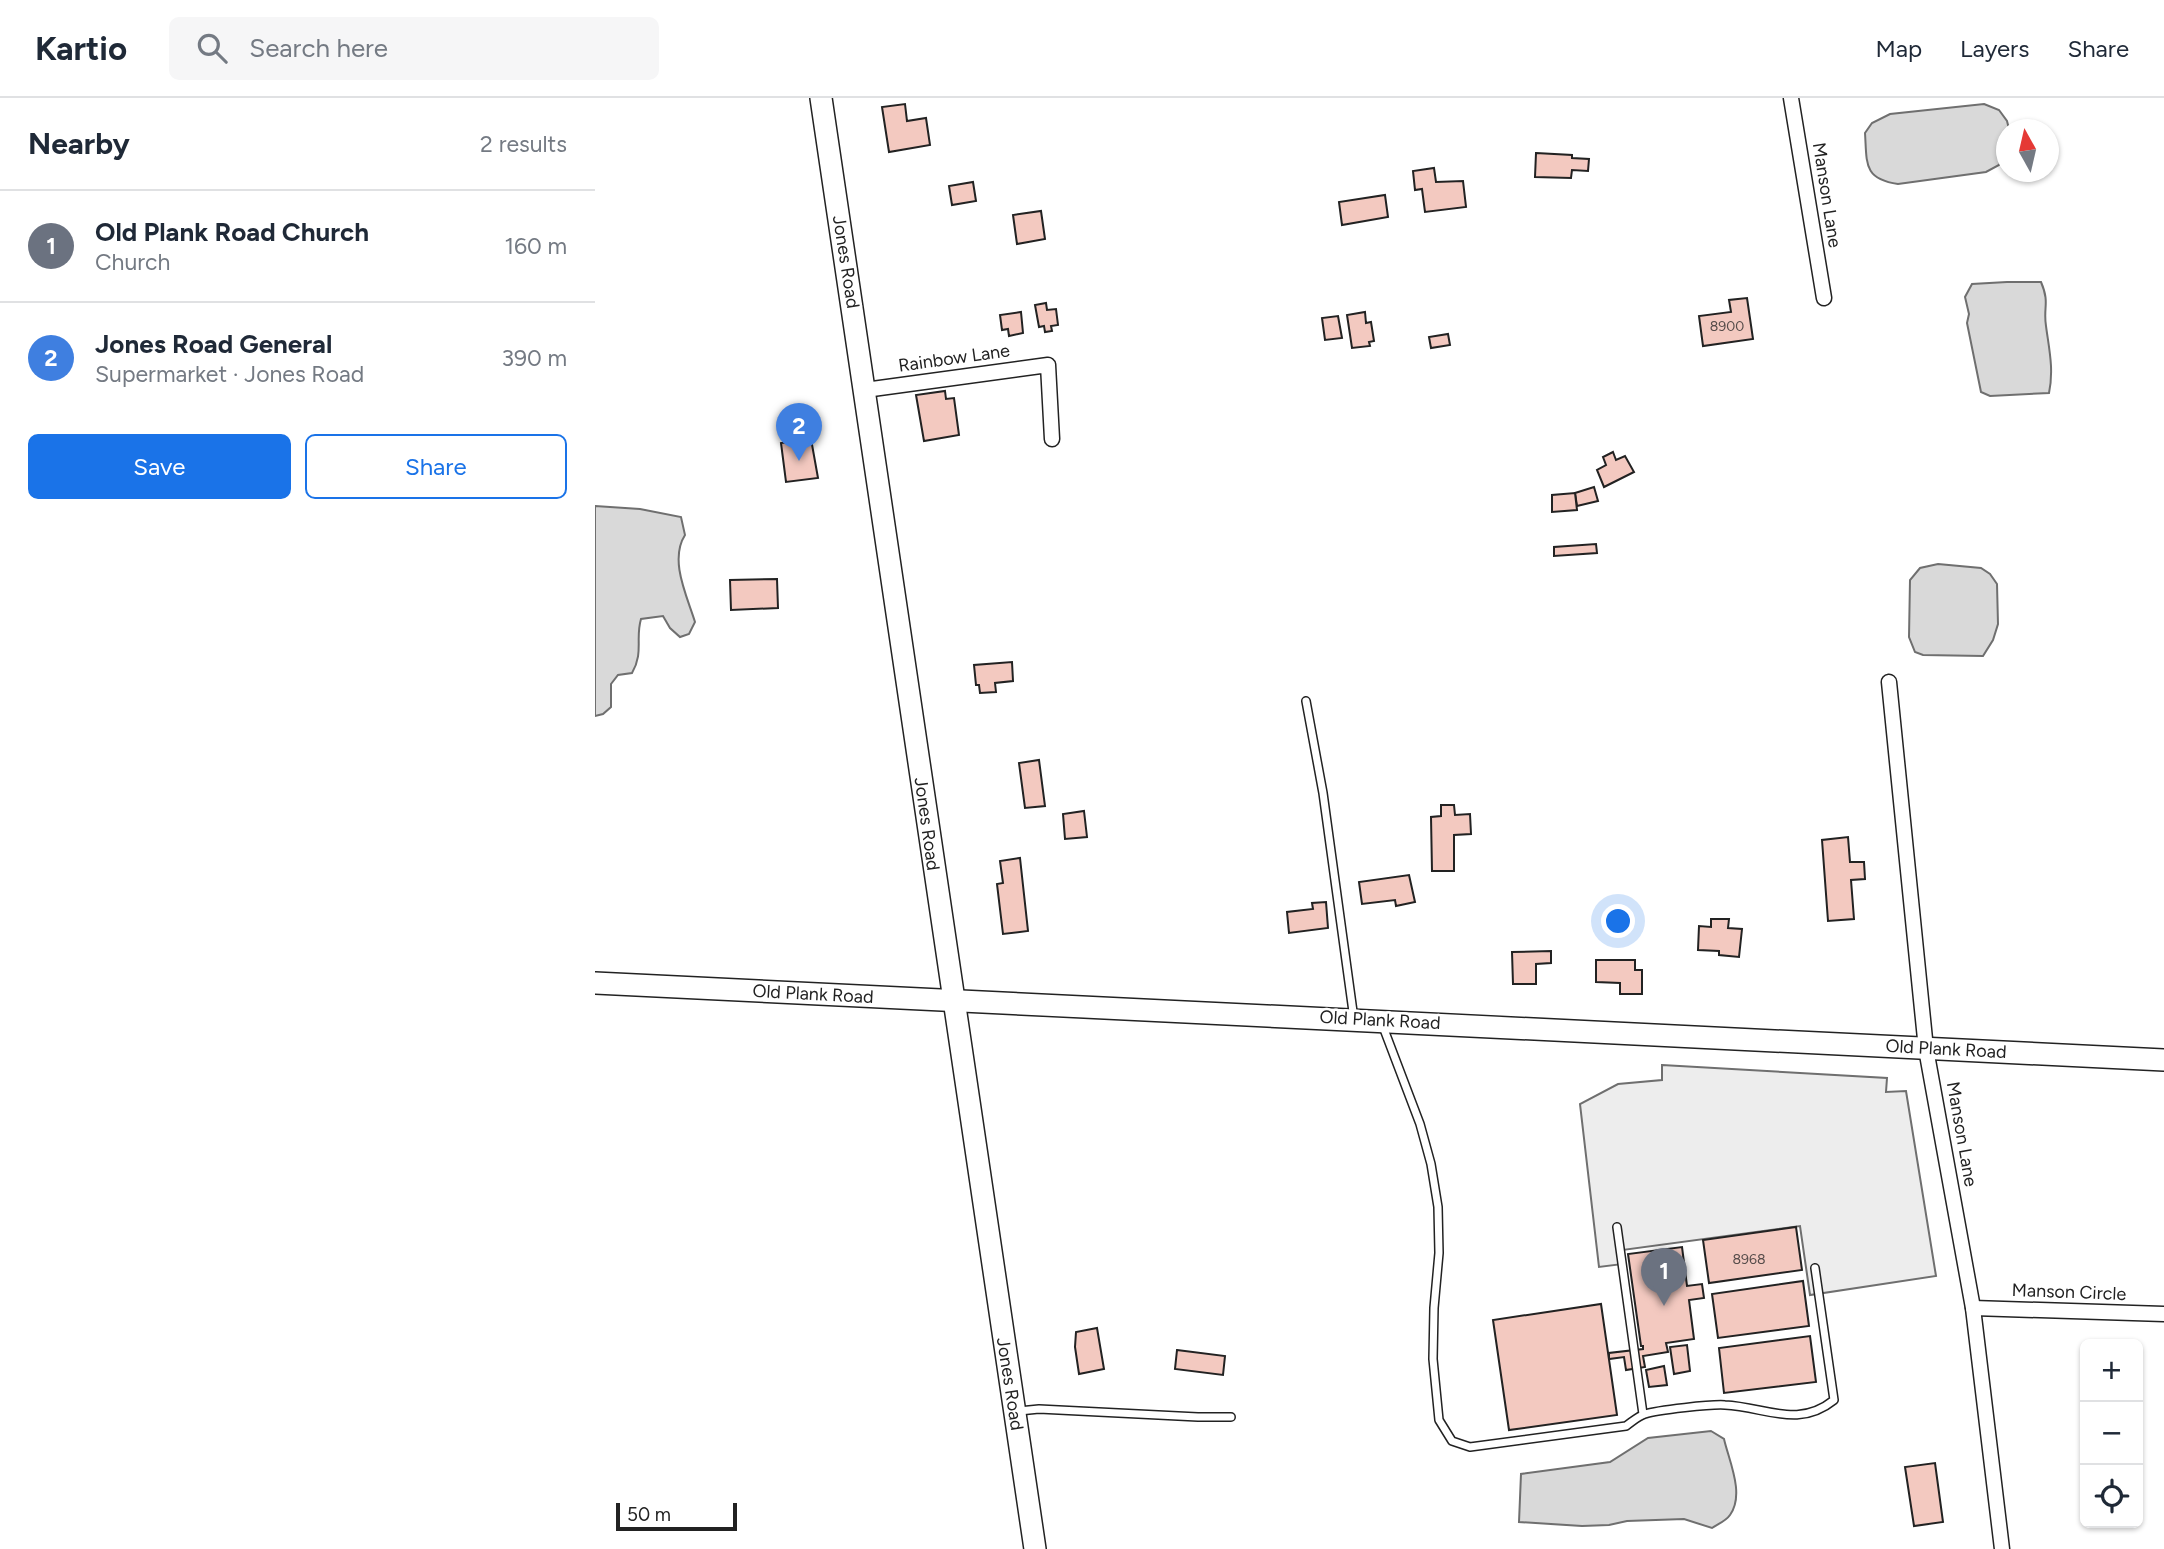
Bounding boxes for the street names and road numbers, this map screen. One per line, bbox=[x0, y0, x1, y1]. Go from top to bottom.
street label: Manson Lane bbox=[1808, 141, 1846, 249]
street label: Jones Road bbox=[828, 214, 864, 310]
street label: Rainbow Lane bbox=[897, 339, 1011, 377]
street label: Jones Road bbox=[910, 776, 944, 872]
street label: Old Plank Road bbox=[752, 980, 874, 1008]
street label: Old Plank Road bbox=[1319, 1006, 1441, 1034]
street label: Old Plank Road bbox=[1885, 1035, 2007, 1063]
street label: Manson Lane bbox=[1942, 1080, 1982, 1188]
street label: Manson Circle bbox=[2011, 1279, 2127, 1305]
street label: Jones Road bbox=[992, 1336, 1028, 1432]

